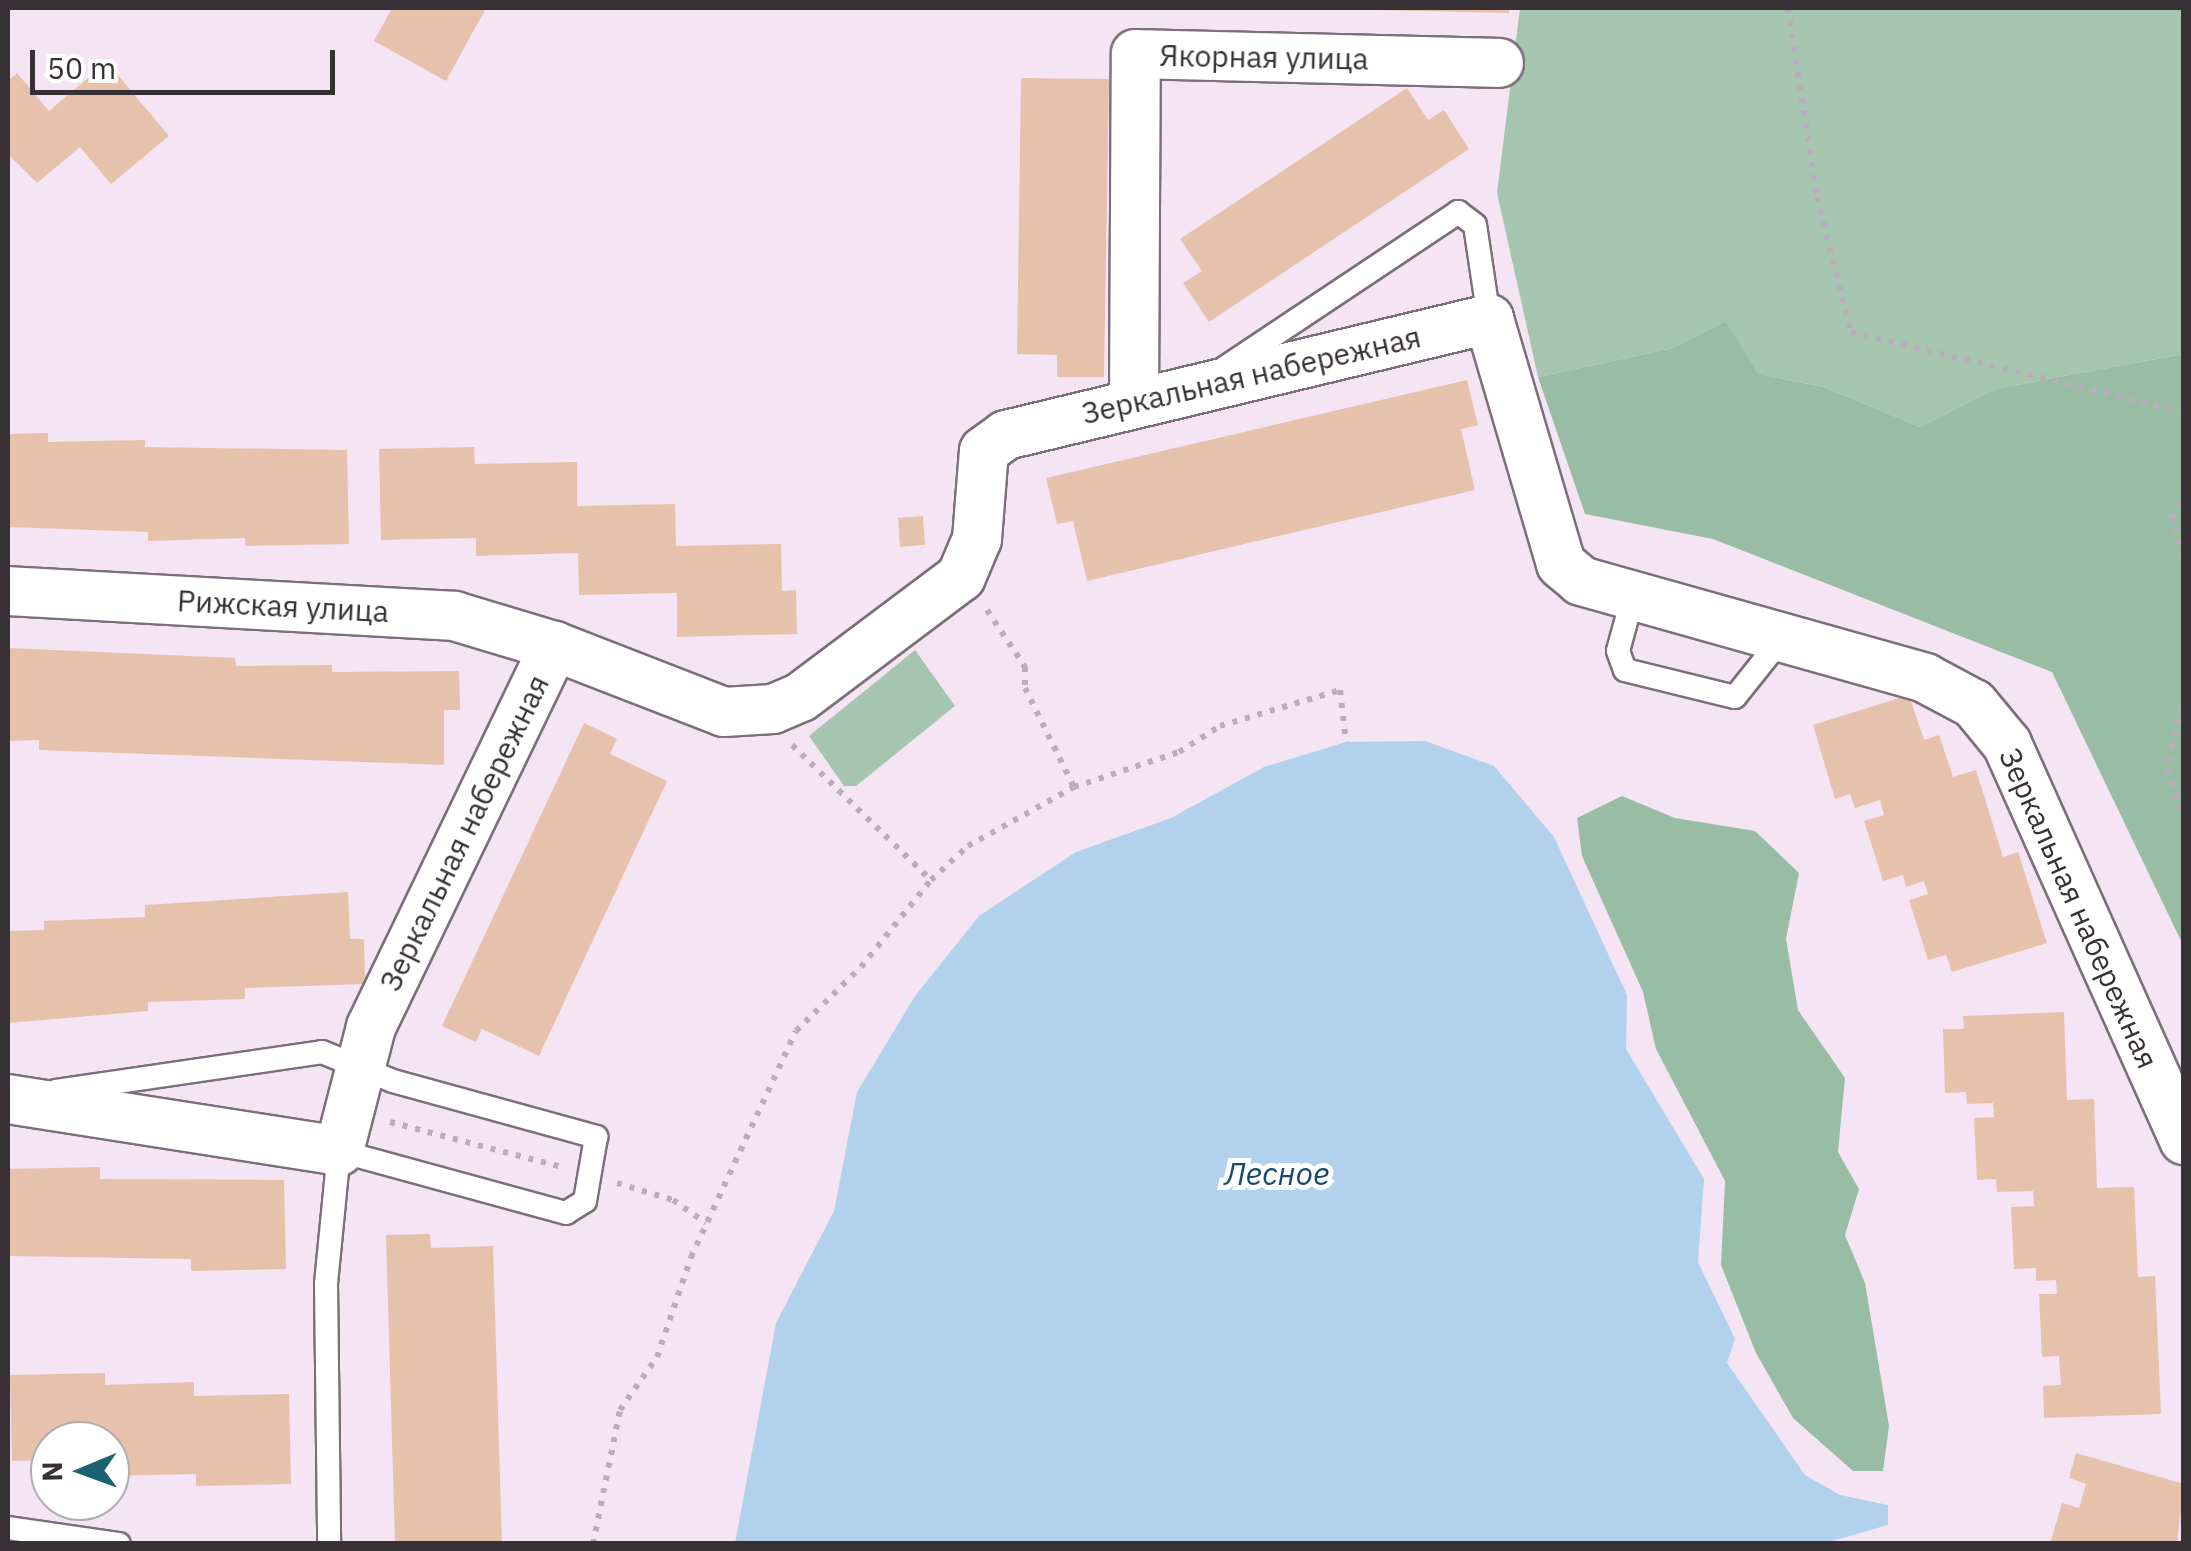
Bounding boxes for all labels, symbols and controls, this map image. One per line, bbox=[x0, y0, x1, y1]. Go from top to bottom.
scale bar bbox=[35, 30, 340, 92]
street label: Якорная улица bbox=[1159, 37, 1369, 77]
text: 50 m bbox=[47, 48, 116, 87]
street label: Зеркальная набережная bbox=[1078, 318, 1424, 432]
street label: Рижская улица bbox=[176, 582, 390, 630]
street label: Зеркальная набережная bbox=[372, 669, 556, 997]
street label: Зеркальная набережная bbox=[1992, 742, 2166, 1074]
water label: Лесное bbox=[1225, 1154, 1329, 1192]
north arrow bbox=[30, 1421, 130, 1521]
text: N bbox=[33, 1461, 70, 1482]

